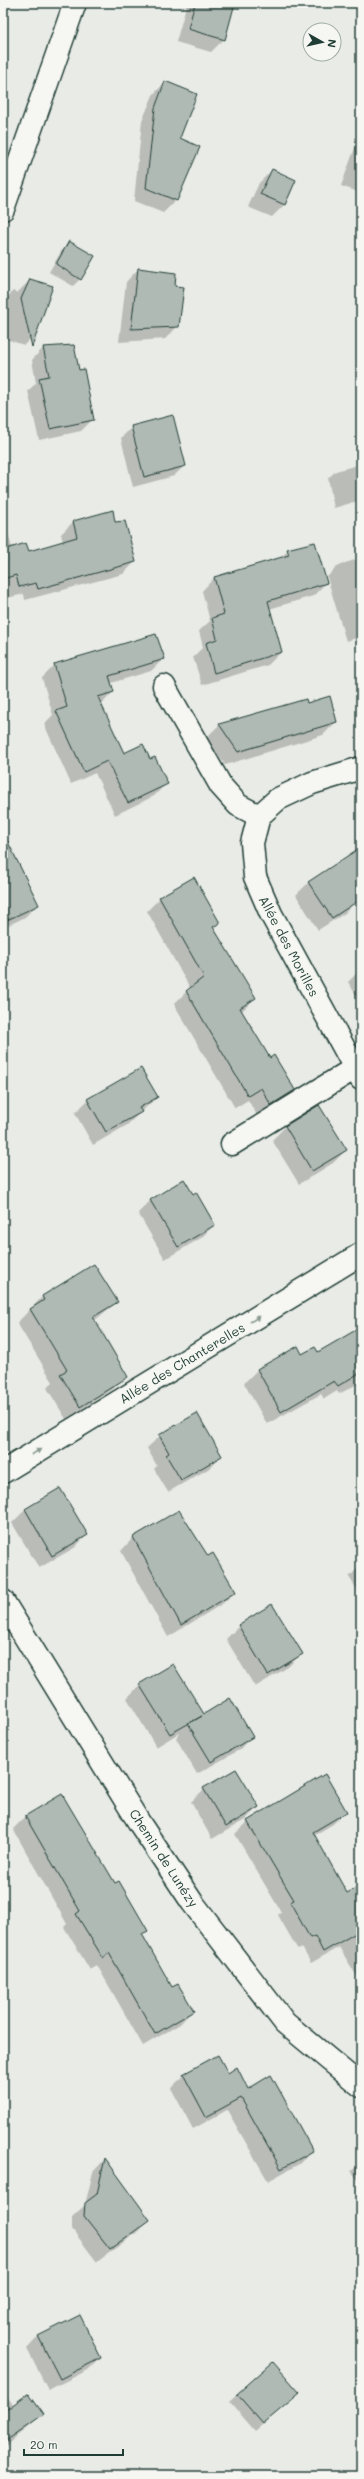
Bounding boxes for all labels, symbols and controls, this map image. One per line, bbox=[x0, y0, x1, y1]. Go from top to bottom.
north arrow bbox=[302, 22, 342, 62]
text: N bbox=[324, 38, 340, 49]
street label: Allée des Morilles bbox=[256, 892, 323, 999]
one-way arrow bbox=[249, 1315, 261, 1322]
street label: Allée des Chanterelles bbox=[116, 1318, 248, 1407]
one-way arrow bbox=[30, 1448, 42, 1455]
street label: Chemin de Lunézy bbox=[126, 1805, 203, 1910]
scale bar bbox=[24, 2431, 123, 2457]
text: 20 m bbox=[30, 2436, 58, 2452]

